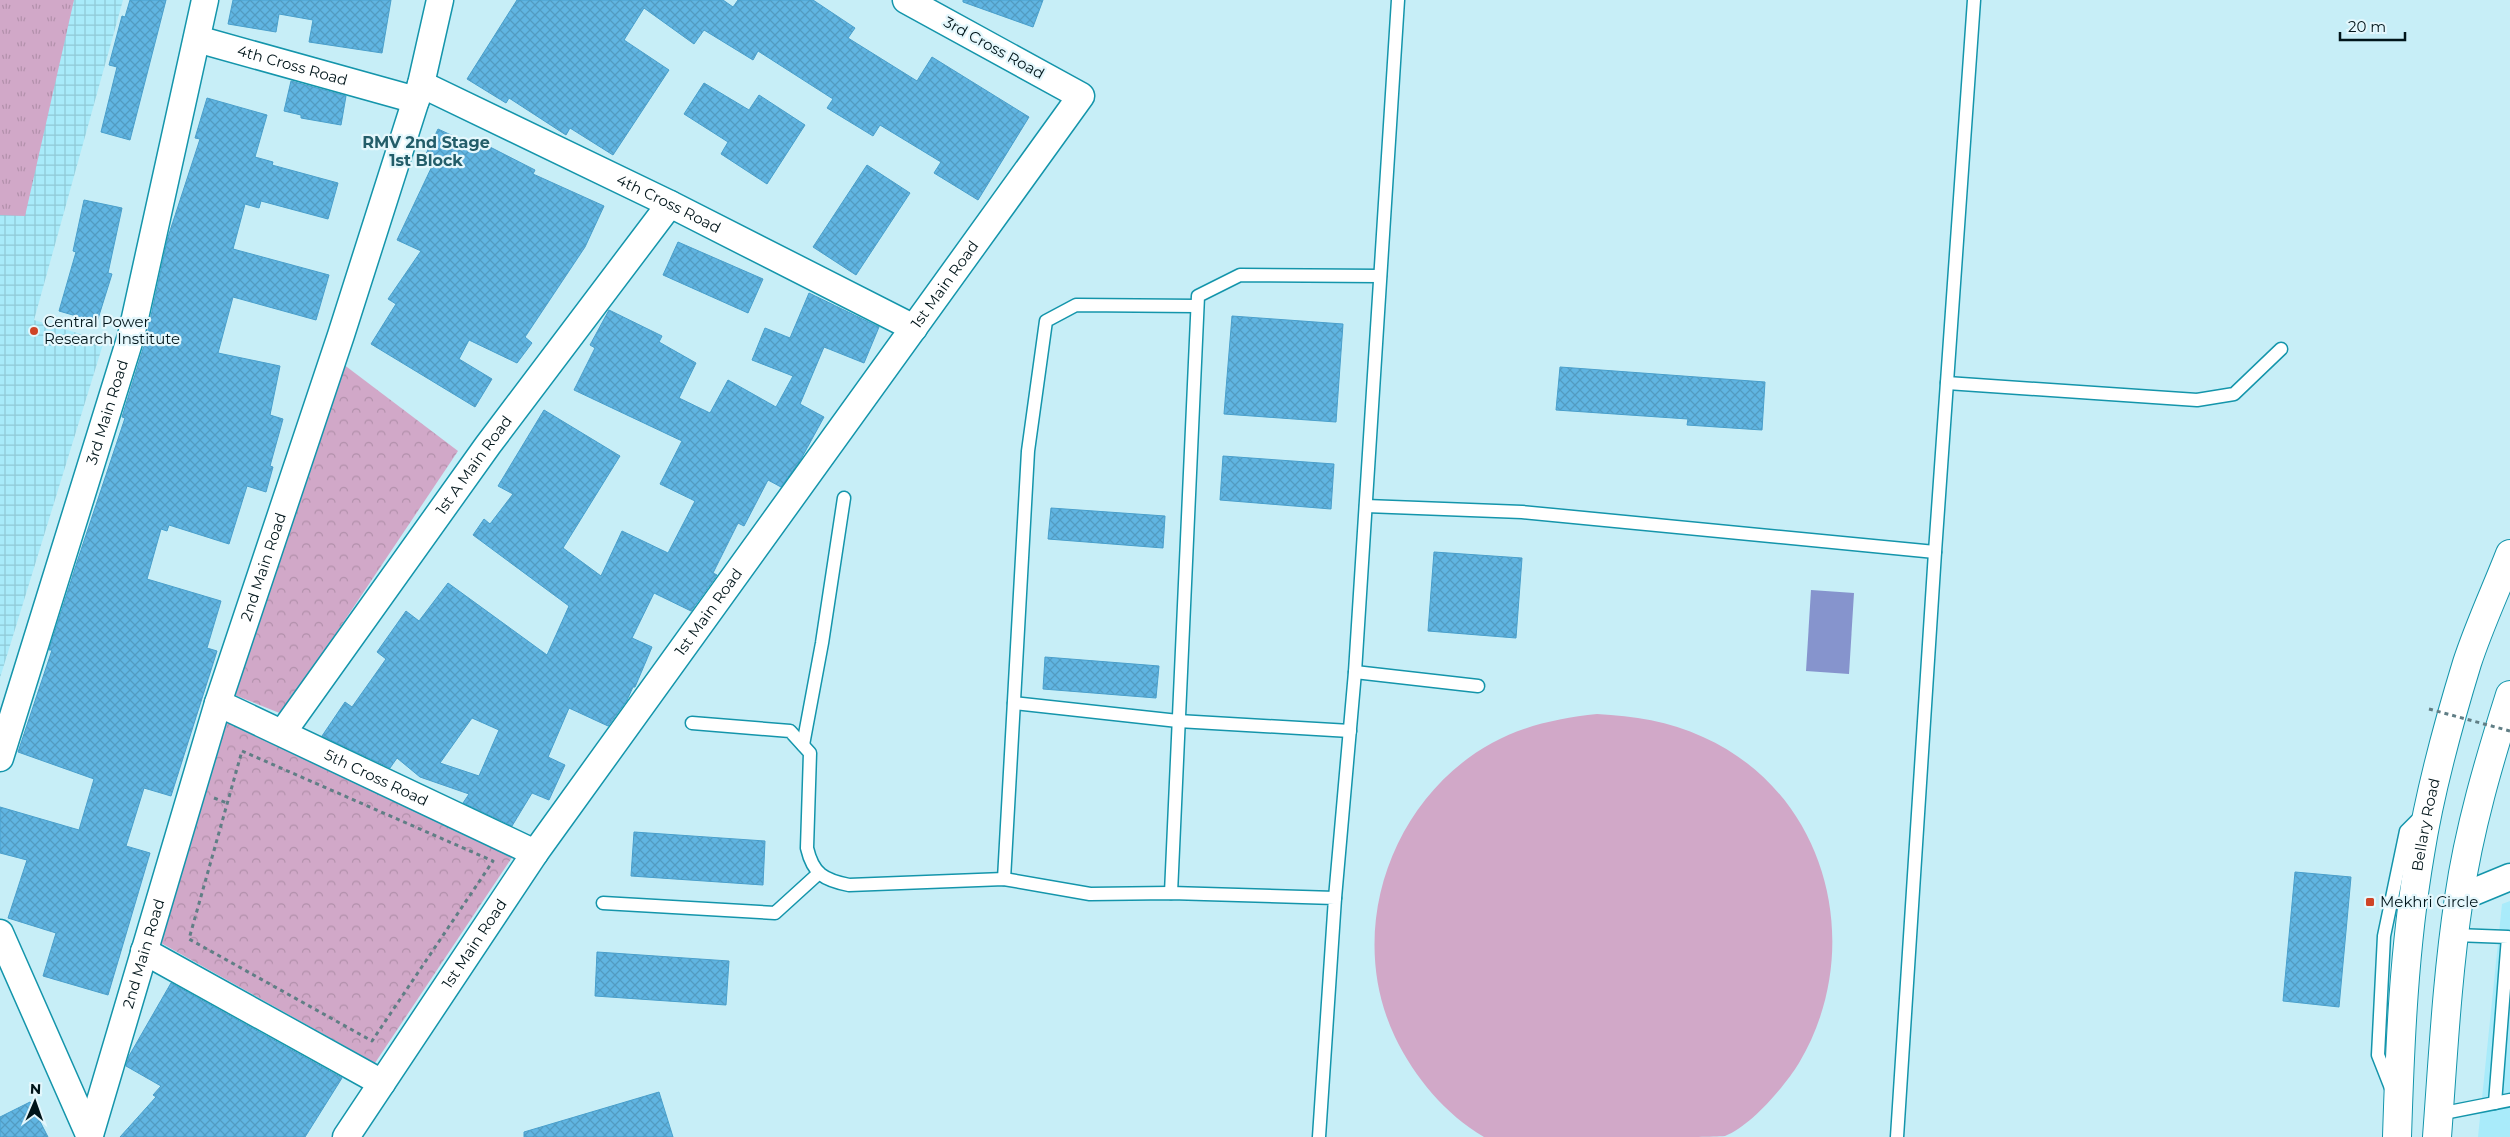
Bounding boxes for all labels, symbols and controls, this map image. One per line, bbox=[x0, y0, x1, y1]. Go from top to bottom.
scale bar bbox=[2340, 10, 2405, 42]
street label: 3rd Cross Road bbox=[941, 12, 1048, 83]
text: 20 m bbox=[2348, 17, 2386, 36]
street label: 4th Cross Road bbox=[235, 41, 350, 90]
district label: RMV 2nd Stage 1st Block bbox=[362, 133, 490, 170]
street label: 4th Cross Road bbox=[614, 170, 724, 237]
street label: 1st Main Road bbox=[907, 237, 983, 332]
place label: Central Power Research Institute bbox=[44, 312, 180, 348]
marker: Central Power Research Institute bbox=[28, 325, 40, 337]
street label: 3rd Main Road bbox=[82, 357, 132, 467]
street label: 1st A Main Road bbox=[431, 412, 516, 518]
street label: 2nd Main Road bbox=[236, 510, 290, 624]
street label: 1st Main Road bbox=[670, 564, 746, 659]
street label: 5th Cross Road bbox=[322, 745, 431, 810]
street label: Bellary Road bbox=[2407, 776, 2444, 873]
place label: Mekhri Circle bbox=[2380, 892, 2478, 911]
street label: 1st Main Road bbox=[438, 895, 511, 992]
marker: Mekhri Circle bbox=[2364, 896, 2376, 908]
street label: 2nd Main Road bbox=[118, 897, 168, 1011]
north arrow bbox=[10, 1077, 60, 1127]
text: N bbox=[29, 1080, 41, 1098]

